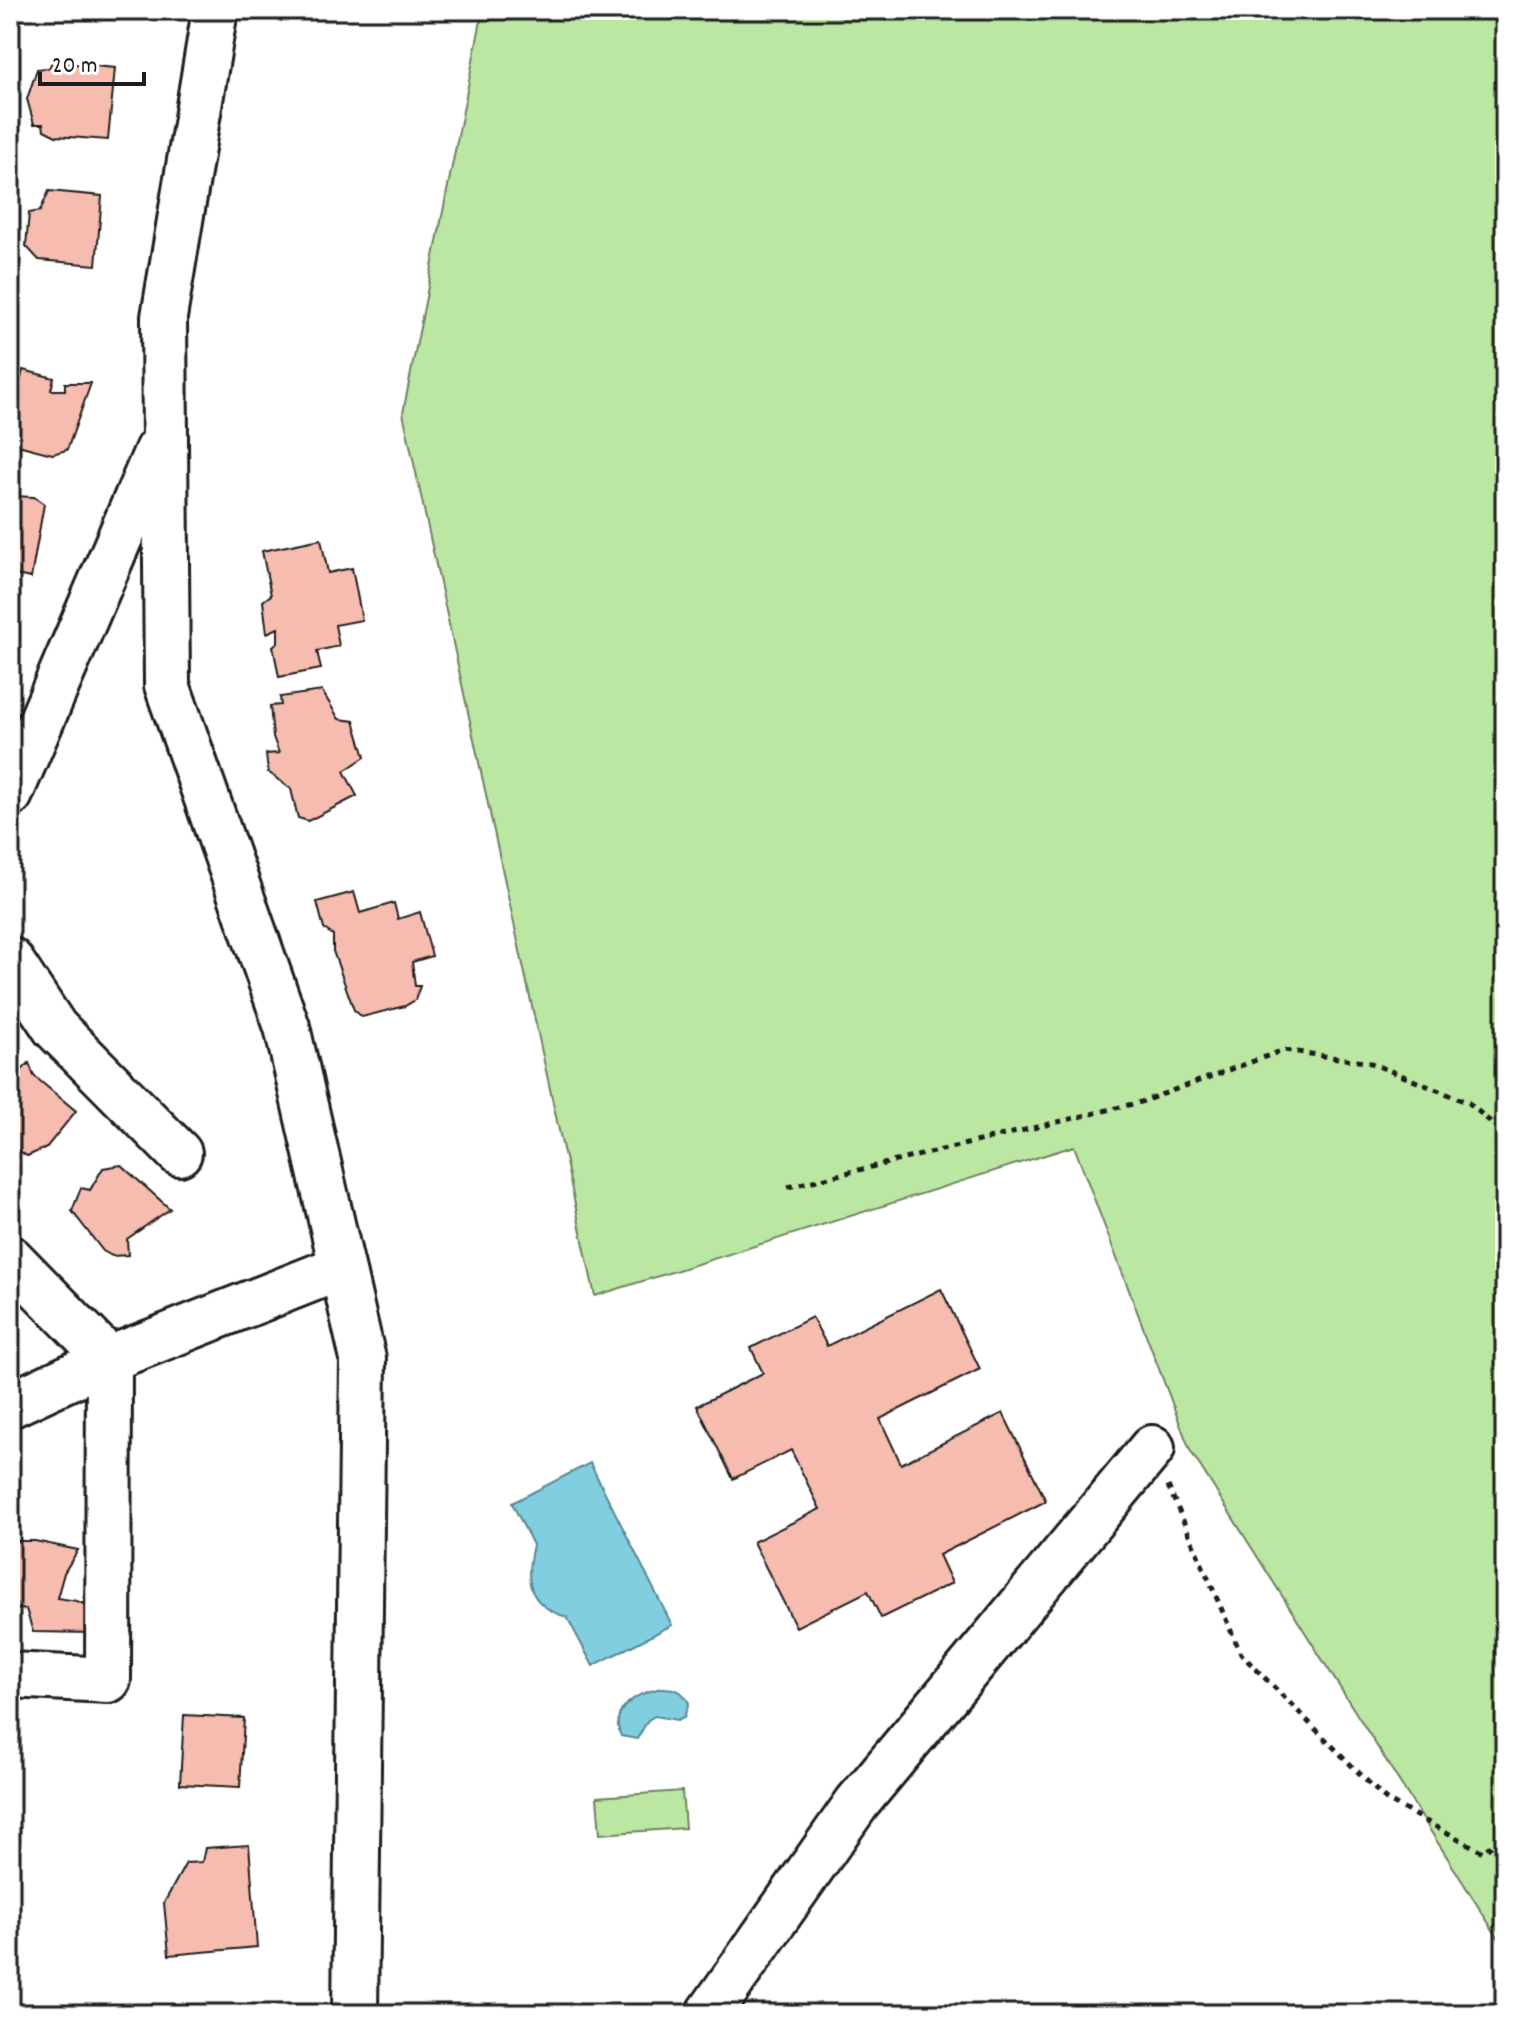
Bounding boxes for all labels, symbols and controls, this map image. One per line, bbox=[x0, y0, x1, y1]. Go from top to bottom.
scale bar bbox=[40, 36, 144, 86]
text: 20 m bbox=[52, 50, 98, 84]

